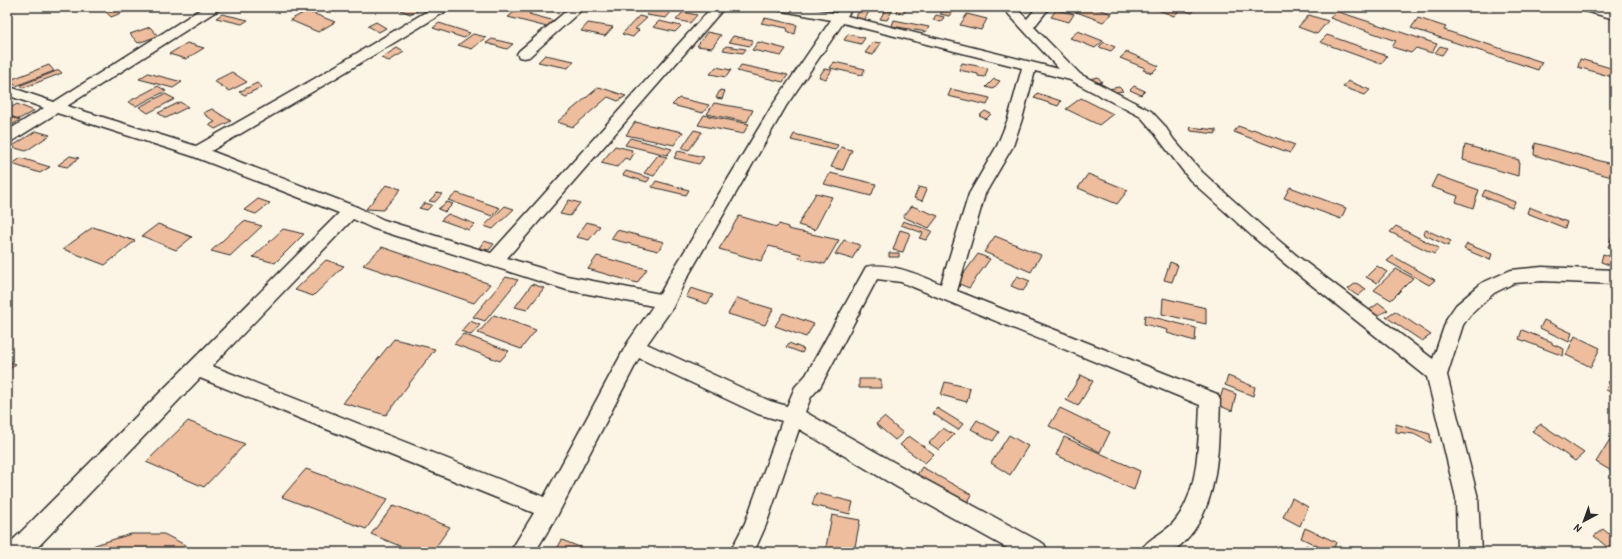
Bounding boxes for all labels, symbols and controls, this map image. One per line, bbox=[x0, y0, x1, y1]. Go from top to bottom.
north arrow bbox=[1564, 501, 1604, 541]
text: N bbox=[1571, 521, 1584, 536]

